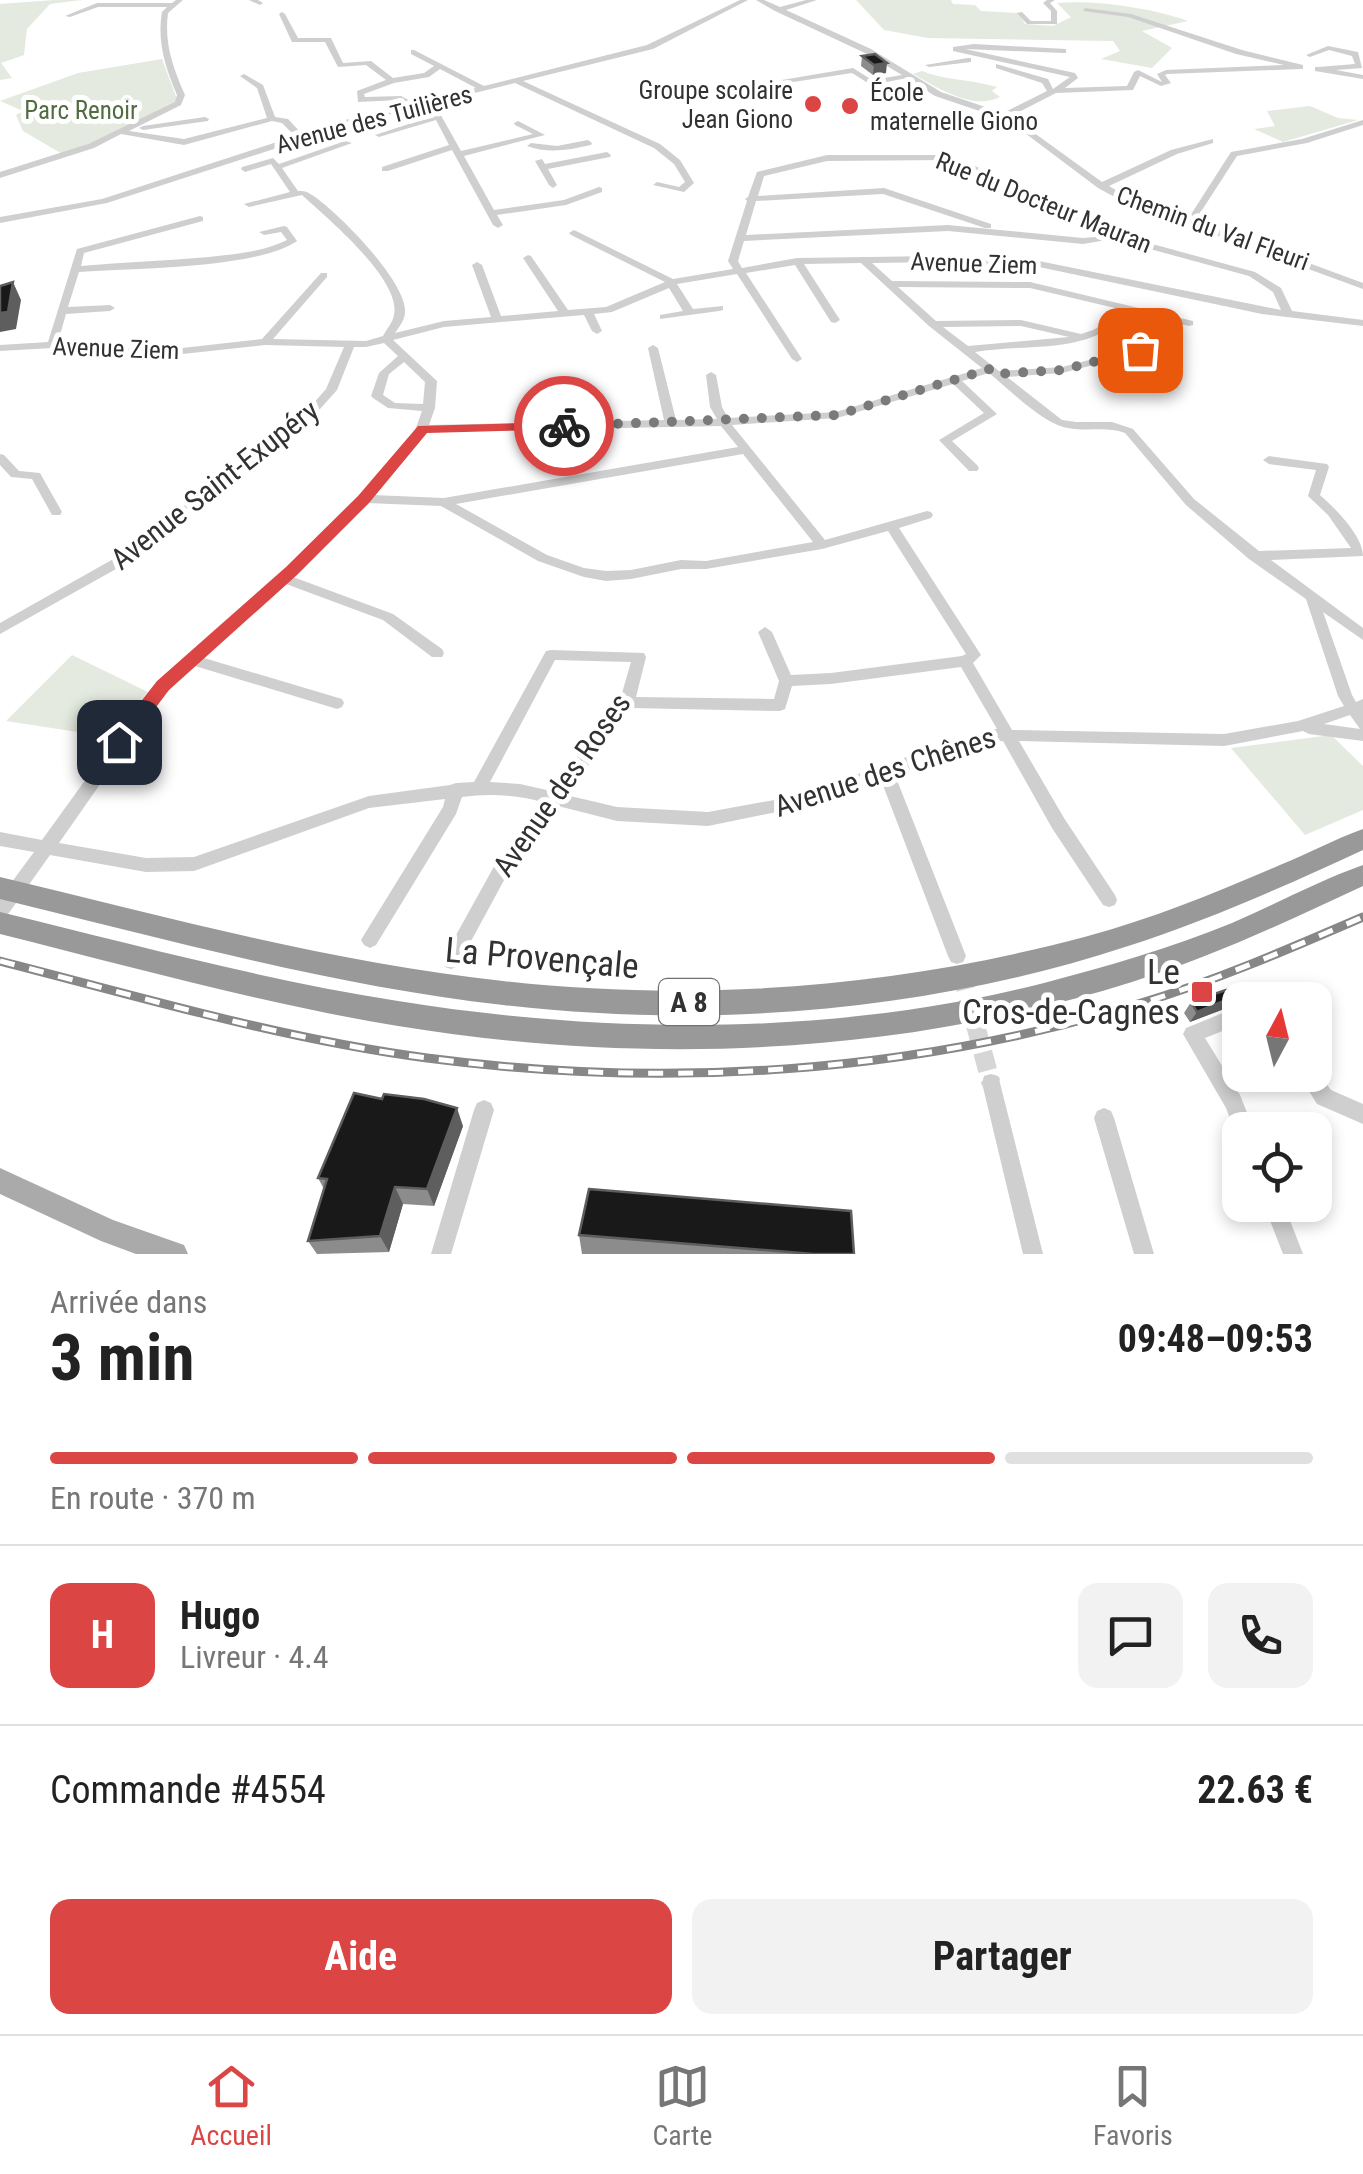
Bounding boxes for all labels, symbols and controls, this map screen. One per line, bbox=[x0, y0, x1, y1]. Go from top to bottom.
place label: Groupe scolaire Jean Giono bbox=[638, 76, 793, 134]
place label: École maternelle Giono bbox=[870, 77, 1038, 136]
street label: Avenue des Tuilières bbox=[273, 79, 475, 160]
marker: Groupe scolaire Jean Giono bbox=[802, 93, 824, 115]
marker: École maternelle Giono bbox=[839, 95, 861, 117]
park label: Parc Renoir bbox=[24, 96, 138, 125]
street label: Rue du Docteur Mauran bbox=[932, 146, 1156, 259]
street label: Chemin du Val Fleuri bbox=[1113, 180, 1313, 277]
street label: Avenue Ziem bbox=[910, 247, 1038, 280]
pin bbox=[1098, 308, 1183, 393]
icon: bag bbox=[1113, 323, 1168, 378]
street label: Avenue Ziem bbox=[52, 332, 180, 365]
courier bbox=[514, 376, 614, 476]
street label: Avenue Saint-Exupéry bbox=[104, 393, 326, 577]
icon: bike bbox=[537, 399, 592, 454]
street label: Avenue des Roses bbox=[486, 687, 638, 883]
pin bbox=[77, 700, 162, 785]
icon: home bbox=[92, 715, 147, 770]
street label: Avenue des Chênes bbox=[770, 719, 1000, 824]
street label: La Provençale bbox=[444, 930, 640, 987]
place label: Le Cros-de-Cagnes bbox=[962, 952, 1180, 1033]
road number: A 8 bbox=[659, 979, 719, 1025]
marker: Le Cros-de-Cagnes bbox=[1189, 979, 1215, 1005]
north arrow bbox=[1222, 982, 1332, 1092]
map controls bbox=[1222, 982, 1332, 1222]
button: locate bbox=[1222, 1112, 1332, 1222]
text: Arrivée dans bbox=[50, 1283, 207, 1321]
text: 09:48–09:53 bbox=[1118, 1317, 1313, 1361]
text: 3 min bbox=[50, 1320, 194, 1396]
text: En route · 370 m bbox=[50, 1479, 256, 1517]
button: chat bbox=[1078, 1583, 1183, 1688]
button: phone bbox=[1208, 1583, 1313, 1688]
text: Hugo bbox=[180, 1594, 260, 1638]
text: H bbox=[91, 1613, 114, 1657]
text: Livreur · 4.4 bbox=[180, 1638, 328, 1676]
text: Commande #4554 bbox=[50, 1768, 326, 1812]
text: 22.63 € bbox=[1197, 1768, 1313, 1812]
button: Aide bbox=[50, 1899, 672, 2014]
button: Partager bbox=[692, 1899, 1313, 2014]
tab: Accueil bbox=[190, 2059, 272, 2152]
tab: Carte bbox=[652, 2059, 712, 2152]
tab: Favoris bbox=[1093, 2059, 1173, 2152]

